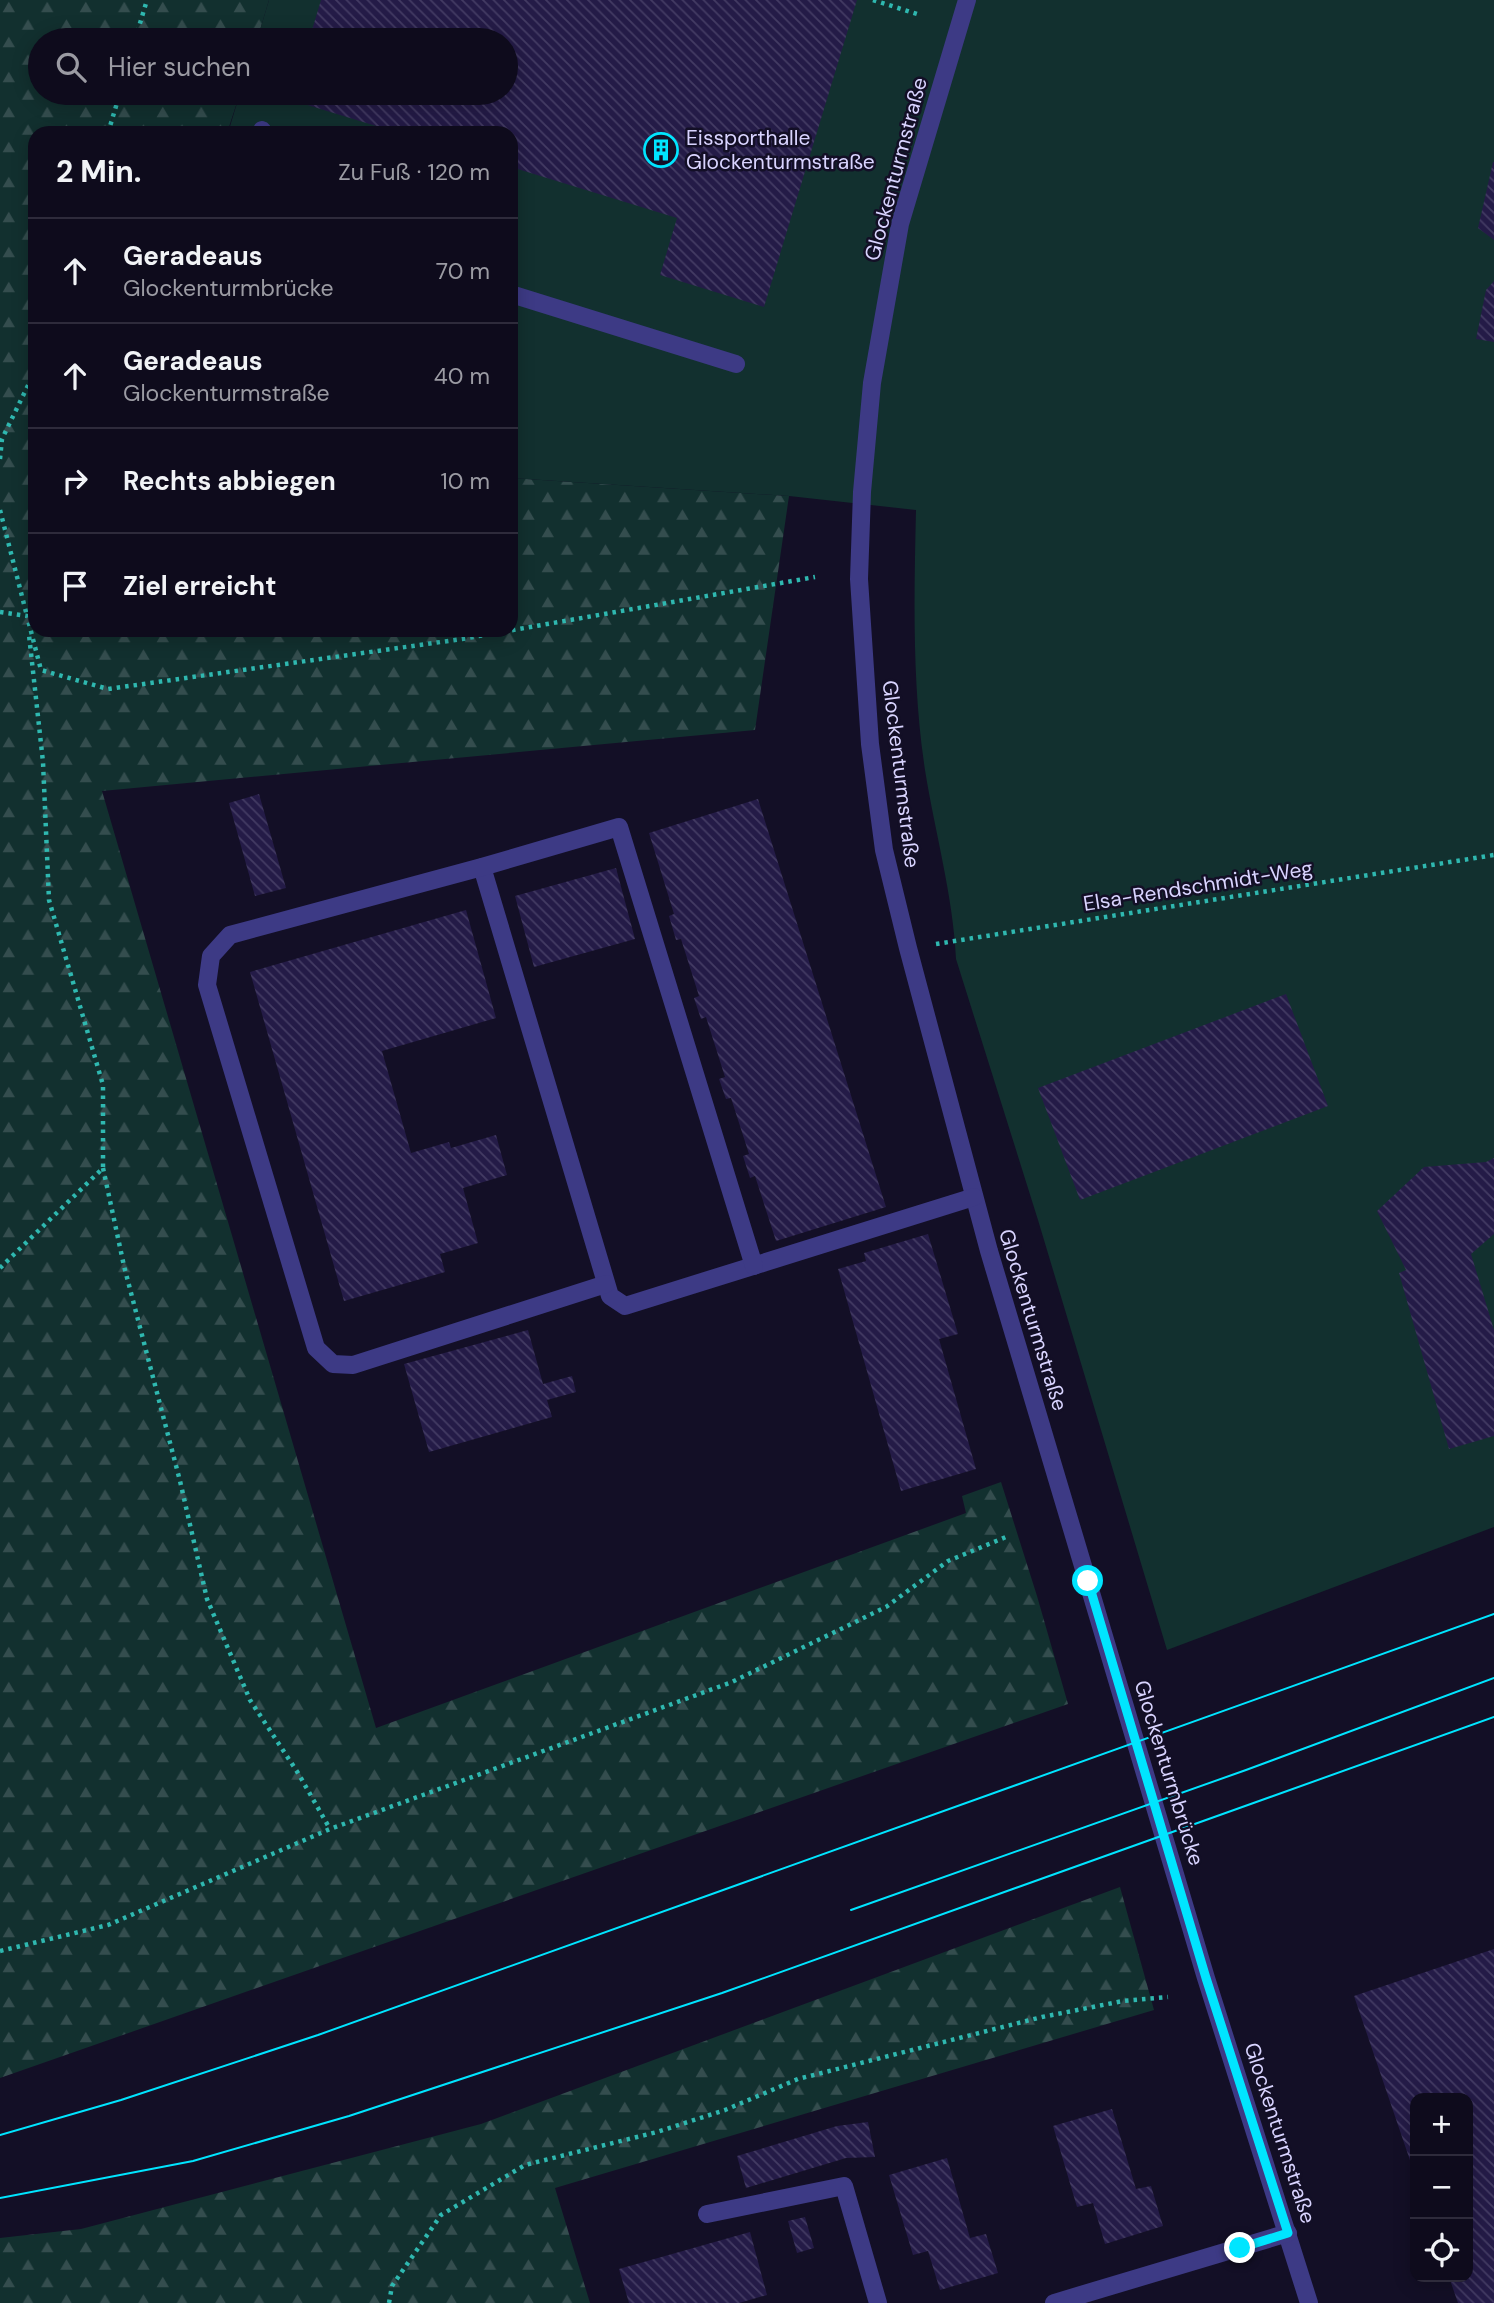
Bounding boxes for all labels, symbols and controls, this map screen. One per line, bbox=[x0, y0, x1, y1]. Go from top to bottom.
search box bbox=[28, 28, 518, 105]
icon: search bbox=[52, 48, 90, 86]
text: Hier suchen bbox=[108, 50, 251, 84]
street label: Glockenturmstraße bbox=[858, 74, 934, 264]
place label: Eissporthalle Glockenturmstraße bbox=[686, 124, 875, 176]
building icon: Eissporthalle Glockenturmstraße bbox=[642, 131, 680, 169]
text: 2 Min. bbox=[56, 152, 141, 191]
text: Zu Fuß · 120 m bbox=[338, 157, 490, 187]
text: Geradeaus bbox=[123, 239, 263, 273]
icon: ahead bbox=[56, 252, 94, 290]
text: 70 m bbox=[436, 256, 490, 286]
text: Glockenturmbrücke bbox=[123, 273, 334, 303]
text: Geradeaus bbox=[123, 344, 263, 378]
icon: ahead bbox=[56, 357, 94, 395]
text: 40 m bbox=[434, 361, 490, 391]
text: Glockenturmstraße bbox=[123, 378, 330, 408]
icon: right bbox=[56, 462, 94, 500]
text: Rechts abbiegen bbox=[123, 464, 336, 498]
text: 10 m bbox=[440, 466, 490, 496]
icon: arrive bbox=[56, 567, 94, 605]
text: Ziel erreicht bbox=[123, 569, 276, 603]
street label: Glockenturmstraße bbox=[876, 679, 926, 869]
street label: Elsa-Rendschmidt-Weg bbox=[1081, 854, 1315, 918]
street label: Glockenturmstraße bbox=[992, 1226, 1074, 1414]
route start bbox=[1072, 1565, 1103, 1596]
street label: Glockenturmbrücke bbox=[1127, 1677, 1211, 1869]
street label: Glockenturmstraße bbox=[1238, 2039, 1322, 2227]
map controls bbox=[1410, 2093, 1473, 2282]
button: + bbox=[1410, 2093, 1473, 2156]
button: − bbox=[1410, 2156, 1473, 2219]
button: locate bbox=[1410, 2219, 1473, 2282]
route end bbox=[1224, 2232, 1255, 2263]

